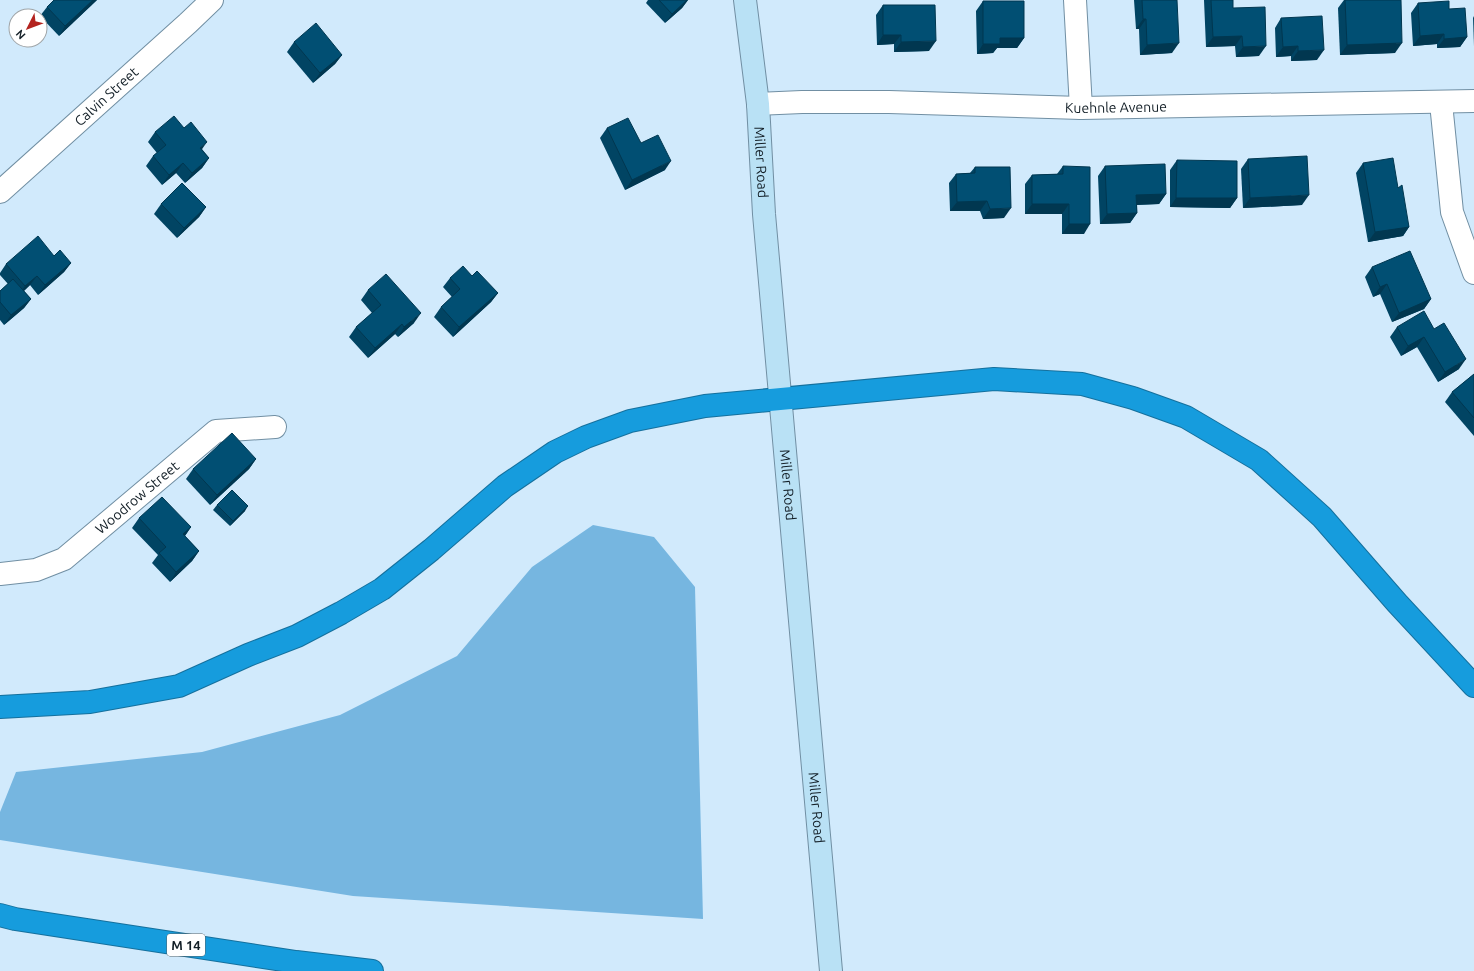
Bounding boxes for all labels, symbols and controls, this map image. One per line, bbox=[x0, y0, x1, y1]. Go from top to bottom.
north arrow bbox=[8, 8, 48, 48]
text: N bbox=[13, 28, 28, 42]
street label: Calvin Street bbox=[71, 63, 142, 129]
street label: Kuehnle Avenue bbox=[1065, 98, 1167, 116]
street label: Miller Road bbox=[751, 126, 771, 198]
street label: Miller Road bbox=[777, 449, 799, 521]
street label: Woodrow Street bbox=[92, 457, 183, 537]
street label: Miller Road bbox=[805, 771, 828, 844]
road number: M 14 bbox=[167, 934, 205, 956]

